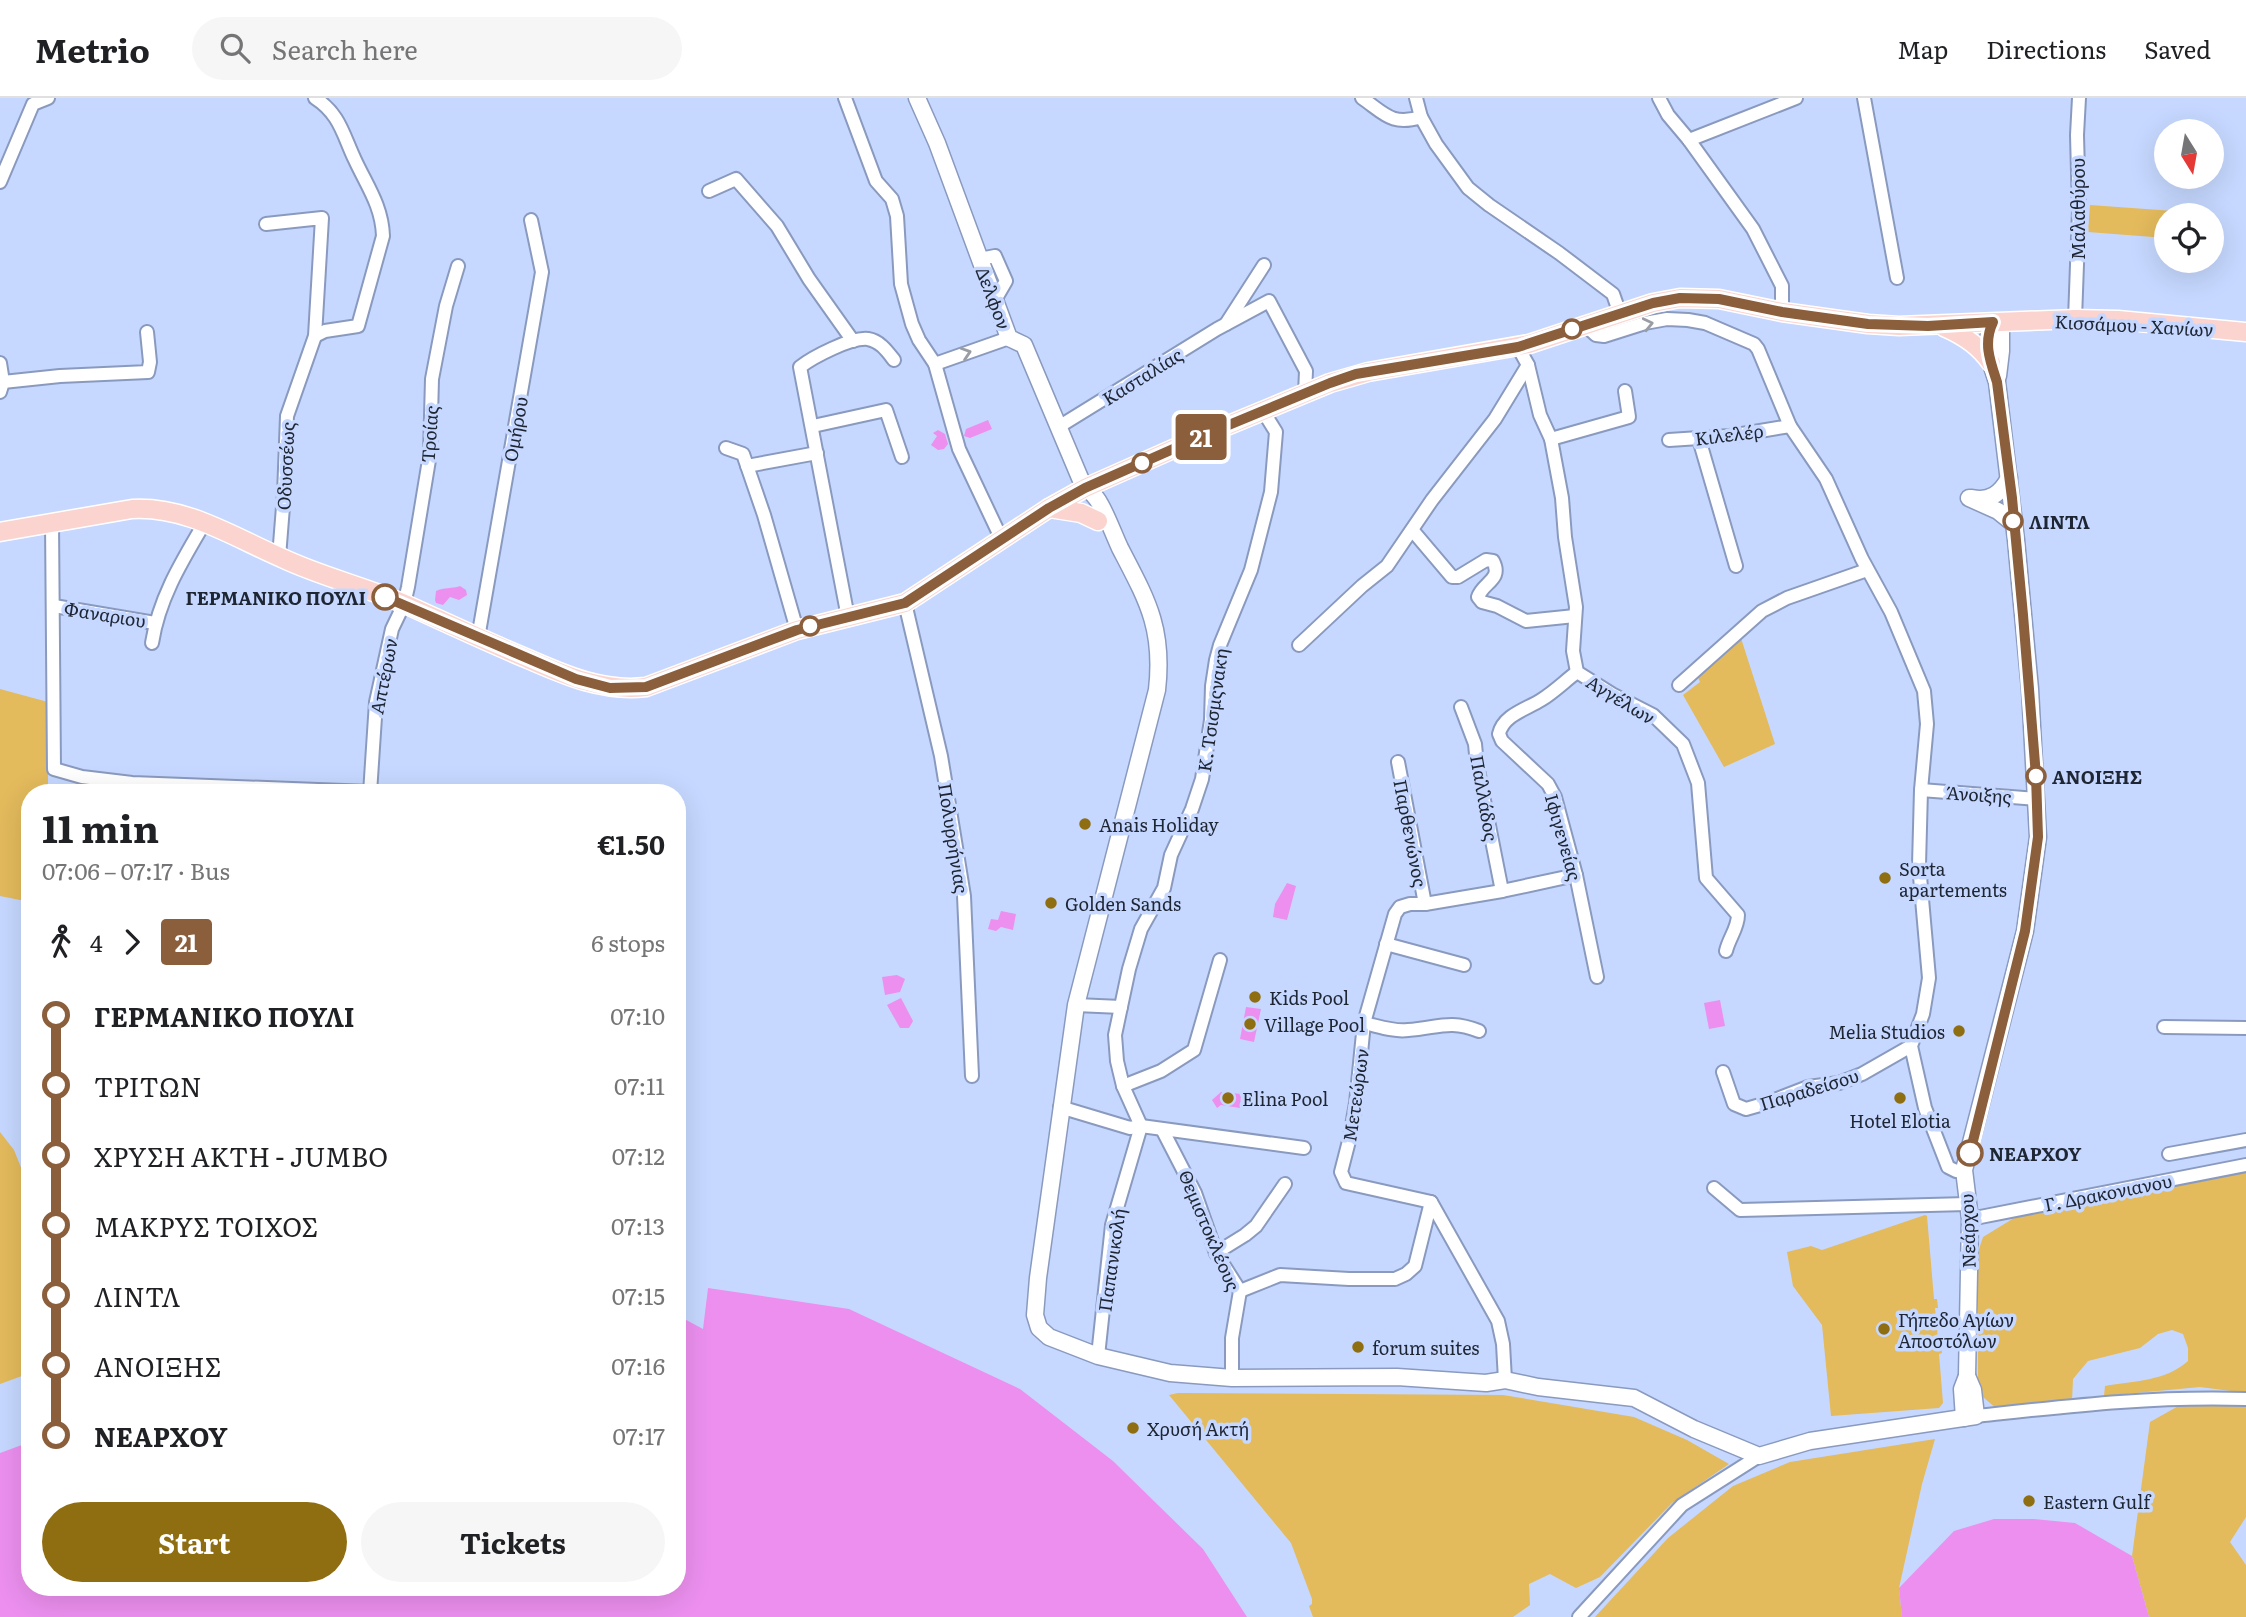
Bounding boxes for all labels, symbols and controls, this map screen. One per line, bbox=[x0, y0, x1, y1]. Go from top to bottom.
search box bbox=[192, 17, 682, 80]
text: Metrio bbox=[35, 24, 150, 73]
icon: search bbox=[216, 29, 254, 67]
text: Search here bbox=[272, 29, 418, 68]
text: Map bbox=[1897, 31, 1948, 66]
text: Directions bbox=[1986, 31, 2106, 66]
text: Saved bbox=[2144, 31, 2211, 66]
north arrow bbox=[2154, 119, 2224, 189]
map controls bbox=[2154, 119, 2224, 273]
street label: Μαλαθύρου bbox=[2064, 158, 2091, 260]
button: locate bbox=[2154, 203, 2224, 273]
street label: Δελφον bbox=[970, 263, 1018, 333]
street label: Κισσάμου - Χανίων bbox=[2054, 307, 2214, 343]
one-way arrow bbox=[1641, 317, 1653, 332]
unlabelled marker bbox=[1562, 319, 1582, 339]
street label: Κασταλίας bbox=[1097, 341, 1187, 411]
one-way arrow bbox=[960, 347, 972, 361]
street label: Ομήρου bbox=[496, 394, 534, 464]
street label: Τροίας bbox=[414, 404, 444, 463]
line badge: 21 bbox=[1170, 414, 1232, 460]
street label: Κιλελέρ bbox=[1693, 416, 1765, 452]
text: 21 bbox=[1190, 419, 1212, 454]
street label: Οδυσσέως bbox=[269, 421, 301, 511]
unlabelled marker bbox=[1132, 453, 1152, 473]
place label: ΛΙΝΤΛ bbox=[2029, 508, 2091, 535]
marker: ΛΙΝΤΛ bbox=[2003, 511, 2023, 531]
place label: ΓΕΡΜΑΝΙΚΟ ΠΟΥΛΙ bbox=[186, 584, 366, 611]
marker: ΓΕΡΜΑΝΙΚΟ ΠΟΥΛΙ bbox=[372, 584, 398, 610]
street label: Φαναριου bbox=[62, 594, 148, 634]
unlabelled marker bbox=[800, 616, 820, 636]
street label: Απτέρων bbox=[362, 636, 404, 716]
street label: Κ. Τσισμςνακη bbox=[1190, 647, 1234, 773]
street label: Αγγέλων bbox=[1581, 668, 1661, 730]
street label: Παλλάδος bbox=[1464, 753, 1506, 843]
place label: ΑΝΟΙΞΗΣ bbox=[2052, 763, 2142, 790]
marker: ΑΝΟΙΞΗΣ bbox=[2026, 766, 2046, 786]
street label: Παρθενώνος bbox=[1387, 777, 1435, 889]
street label: Άνοιξης bbox=[1946, 778, 2012, 810]
street label: Πολυρρήνιας bbox=[932, 781, 976, 895]
street label: Ιφιγενείας bbox=[1539, 790, 1589, 884]
text: 11 min bbox=[42, 798, 159, 855]
place label: Anais Holiday bbox=[1099, 811, 1219, 838]
marker: Anais Holiday bbox=[1077, 816, 1093, 832]
text: €1.50 bbox=[597, 824, 665, 863]
text: 07:06 – 07:17 · Bus bbox=[42, 853, 230, 887]
place label: Sorta apartements bbox=[1899, 855, 2007, 903]
marker: Sorta apartements bbox=[1877, 870, 1893, 886]
place label: Golden Sands bbox=[1065, 890, 1181, 917]
marker: Golden Sands bbox=[1043, 895, 1059, 911]
icon: walk bbox=[42, 923, 80, 961]
icon: forward bbox=[113, 923, 151, 961]
text: 21 bbox=[175, 924, 198, 959]
text: 4 bbox=[90, 925, 103, 959]
text: 6 stops bbox=[591, 925, 665, 959]
place label: Kids Pool bbox=[1269, 984, 1349, 1011]
marker: Kids Pool bbox=[1247, 989, 1263, 1005]
text: ΓΕΡΜΑΝΙΚΟ ΠΟΥΛΙ bbox=[94, 996, 355, 1035]
text: 07:10 bbox=[610, 998, 665, 1032]
place label: Village Pool bbox=[1264, 1011, 1365, 1038]
marker: Village Pool bbox=[1242, 1016, 1258, 1032]
place label: Melia Studios bbox=[1828, 1018, 1945, 1045]
marker: Melia Studios bbox=[1951, 1023, 1967, 1039]
street label: Μετεώρων bbox=[1335, 1047, 1375, 1143]
street label: Παραδείσου bbox=[1756, 1061, 1862, 1117]
text: ΤΡΙΤΩΝ bbox=[94, 1066, 202, 1105]
text: 07:11 bbox=[614, 1068, 665, 1102]
place label: Elina Pool bbox=[1242, 1085, 1328, 1112]
marker: Elina Pool bbox=[1220, 1090, 1236, 1106]
marker: Hotel Elotia bbox=[1892, 1090, 1908, 1106]
place label: Hotel Elotia bbox=[1849, 1107, 1951, 1134]
text: ΧΡΥΣΗ ΑΚΤΗ - JUMBO bbox=[94, 1136, 388, 1175]
text: 07:12 bbox=[612, 1138, 665, 1172]
marker: ΝΕΑΡΧΟΥ bbox=[1957, 1140, 1983, 1166]
place label: ΝΕΑΡΧΟΥ bbox=[1989, 1140, 2082, 1167]
street label: Θεμιστοκλέους bbox=[1172, 1165, 1248, 1295]
street label: Γ. Δρακονιανου bbox=[2042, 1166, 2174, 1218]
street label: Νεάρχου bbox=[1952, 1193, 1982, 1269]
text: ΜΑΚΡΥΣ ΤΟΙΧΟΣ bbox=[94, 1206, 318, 1245]
street label: Παπανικολή bbox=[1090, 1207, 1132, 1313]
text: 07:13 bbox=[611, 1208, 665, 1242]
text: ΛΙΝΤΛ bbox=[94, 1276, 180, 1315]
text: 07:15 bbox=[612, 1278, 665, 1312]
place label: Γήπεδο Αγίων Αποστόλων bbox=[1898, 1306, 2014, 1354]
marker: Γήπεδο Αγίων Αποστόλων bbox=[1876, 1321, 1892, 1337]
place label: forum suites bbox=[1372, 1334, 1479, 1361]
marker: forum suites bbox=[1350, 1339, 1366, 1355]
text: ΑΝΟΙΞΗΣ bbox=[94, 1346, 222, 1385]
text: 07:16 bbox=[611, 1348, 665, 1382]
place label: Χρυσή Ακτή bbox=[1147, 1415, 1249, 1442]
text: ΝΕΑΡΧΟΥ bbox=[94, 1416, 228, 1455]
text: 07:17 bbox=[613, 1418, 665, 1452]
marker: Χρυσή Ακτή bbox=[1125, 1420, 1141, 1436]
place label: Eastern Gulf bbox=[2043, 1488, 2152, 1515]
marker: Eastern Gulf bbox=[2021, 1493, 2037, 1509]
button: Start bbox=[42, 1502, 347, 1582]
button: Tickets bbox=[361, 1502, 665, 1582]

